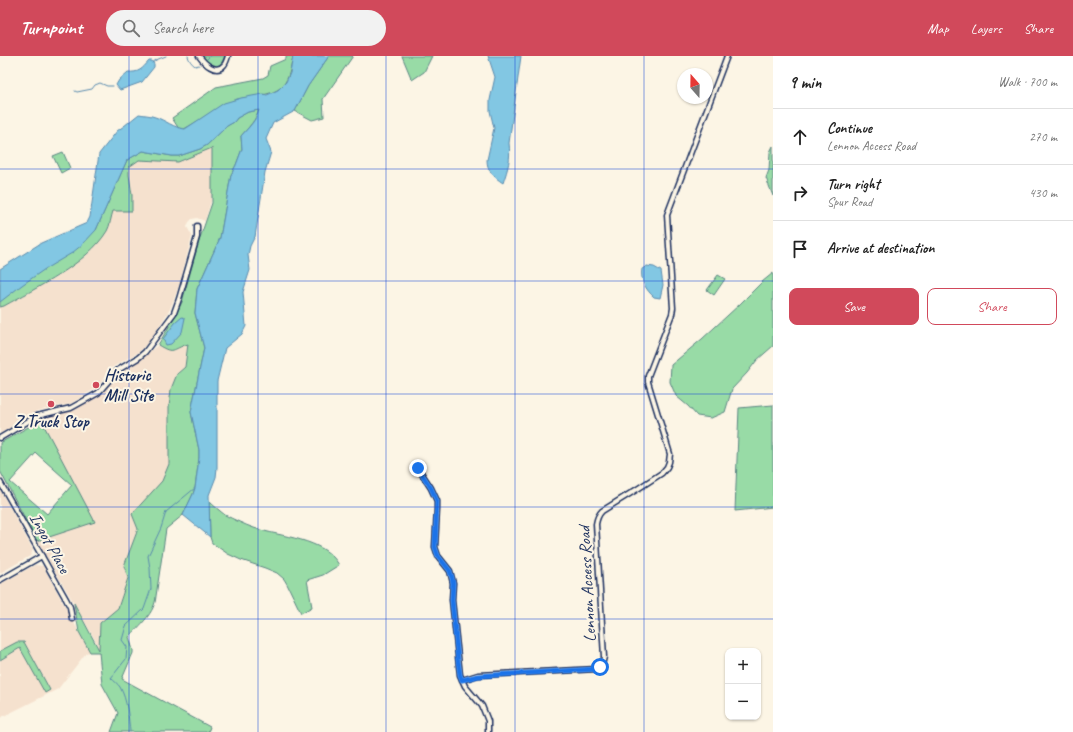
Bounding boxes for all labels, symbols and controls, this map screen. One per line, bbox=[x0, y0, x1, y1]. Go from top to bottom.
search box bbox=[106, 10, 386, 46]
text: Turnpoint bbox=[20, 16, 82, 40]
icon: search bbox=[120, 17, 142, 39]
text: Search here bbox=[152, 19, 214, 38]
text: Map bbox=[927, 20, 949, 37]
text: Layers bbox=[971, 20, 1002, 37]
text: Share bbox=[1024, 20, 1053, 37]
north arrow bbox=[677, 68, 713, 104]
text: 9 min bbox=[789, 72, 821, 93]
text: Walk · 700 m bbox=[998, 74, 1057, 90]
text: Continue bbox=[827, 119, 872, 138]
icon: ahead bbox=[789, 126, 811, 148]
text: 270 m bbox=[1029, 129, 1057, 145]
text: Lennon Access Road bbox=[827, 138, 916, 154]
text: Turn right bbox=[827, 175, 880, 194]
icon: right bbox=[789, 182, 811, 204]
text: 430 m bbox=[1029, 185, 1057, 201]
text: Spur Road bbox=[827, 194, 872, 210]
icon: arrive bbox=[789, 238, 811, 260]
text: Arrive at destination bbox=[827, 239, 934, 258]
button: Save bbox=[789, 288, 919, 325]
button: Share bbox=[927, 288, 1057, 325]
place label: Historic Mill Site bbox=[104, 365, 154, 406]
marker: Historic Mill Site bbox=[91, 380, 101, 390]
marker: Z Truck Stop bbox=[46, 399, 56, 409]
place label: Z Truck Stop bbox=[13, 411, 90, 432]
route end bbox=[409, 459, 427, 477]
street label: Ingot Place bbox=[25, 509, 76, 578]
street label: Lennon Access Road bbox=[573, 522, 601, 643]
map controls bbox=[725, 648, 761, 720]
button: + bbox=[725, 648, 761, 684]
route start bbox=[591, 658, 609, 676]
button: − bbox=[725, 684, 761, 720]

